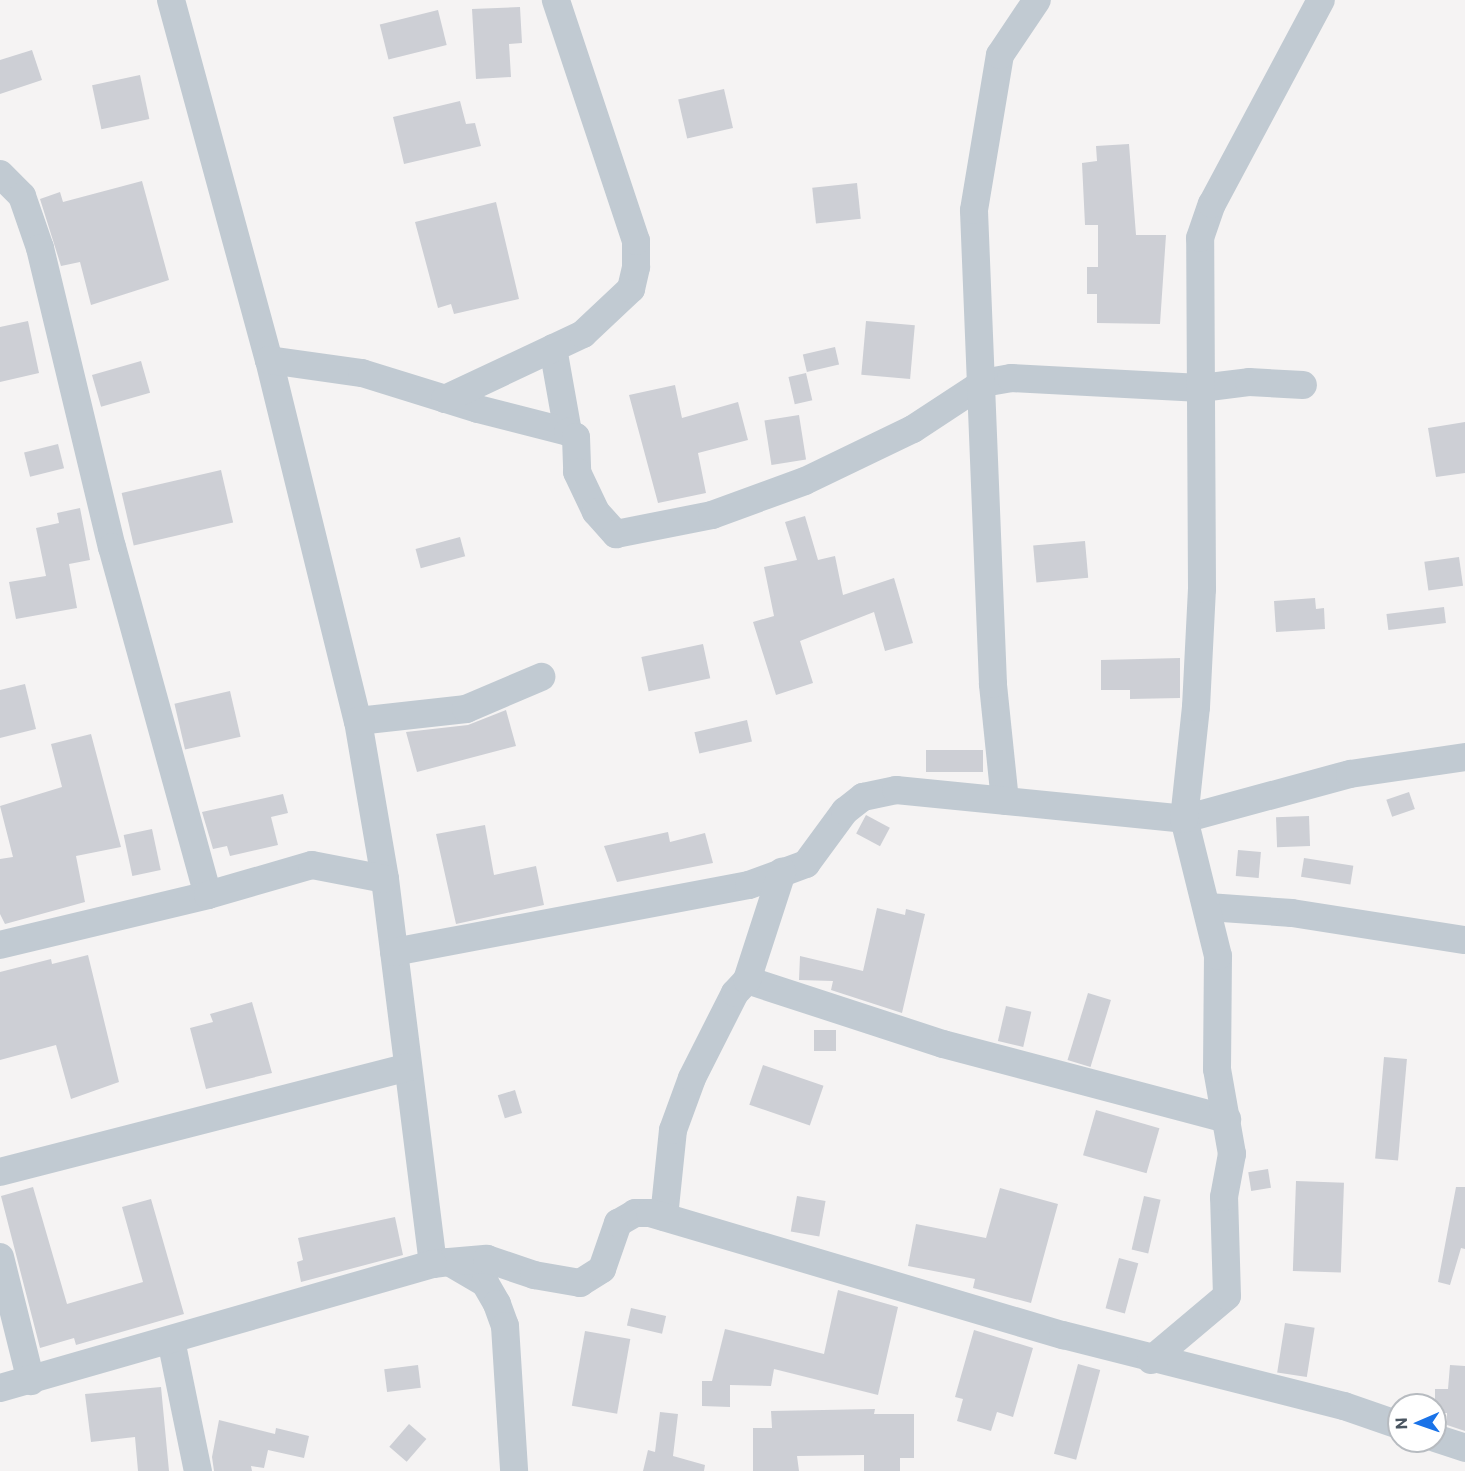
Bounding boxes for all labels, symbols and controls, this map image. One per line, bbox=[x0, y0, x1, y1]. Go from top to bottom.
north arrow bbox=[1387, 1393, 1447, 1453]
text: N bbox=[1391, 1417, 1410, 1430]

